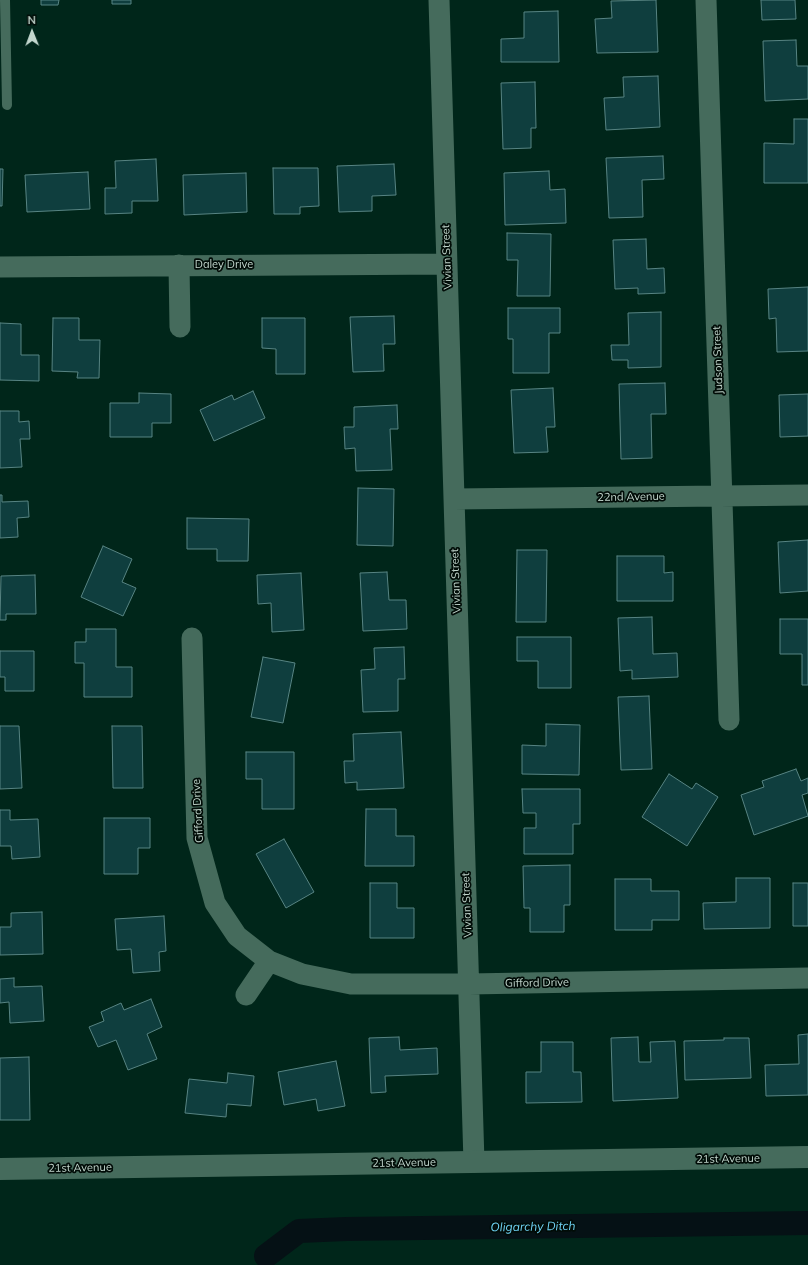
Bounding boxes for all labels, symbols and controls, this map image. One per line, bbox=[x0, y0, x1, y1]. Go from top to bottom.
north arrow bbox=[12, 12, 52, 52]
text: N bbox=[28, 13, 36, 27]
street label: Vivian Street bbox=[439, 224, 455, 290]
street label: Daley Drive bbox=[195, 258, 253, 272]
street label: Judson Street bbox=[710, 326, 726, 394]
street label: 22nd Avenue bbox=[597, 490, 665, 504]
street label: Vivian Street bbox=[448, 548, 464, 614]
street label: Gifford Drive bbox=[190, 779, 206, 843]
street label: Vivian Street bbox=[459, 872, 475, 938]
street label: Gifford Drive bbox=[505, 976, 569, 990]
street label: 21st Avenue bbox=[696, 1152, 760, 1166]
street label: 21st Avenue bbox=[372, 1156, 436, 1170]
street label: 21st Avenue bbox=[48, 1161, 112, 1175]
water label: Oligarchy Ditch bbox=[490, 1219, 576, 1235]

